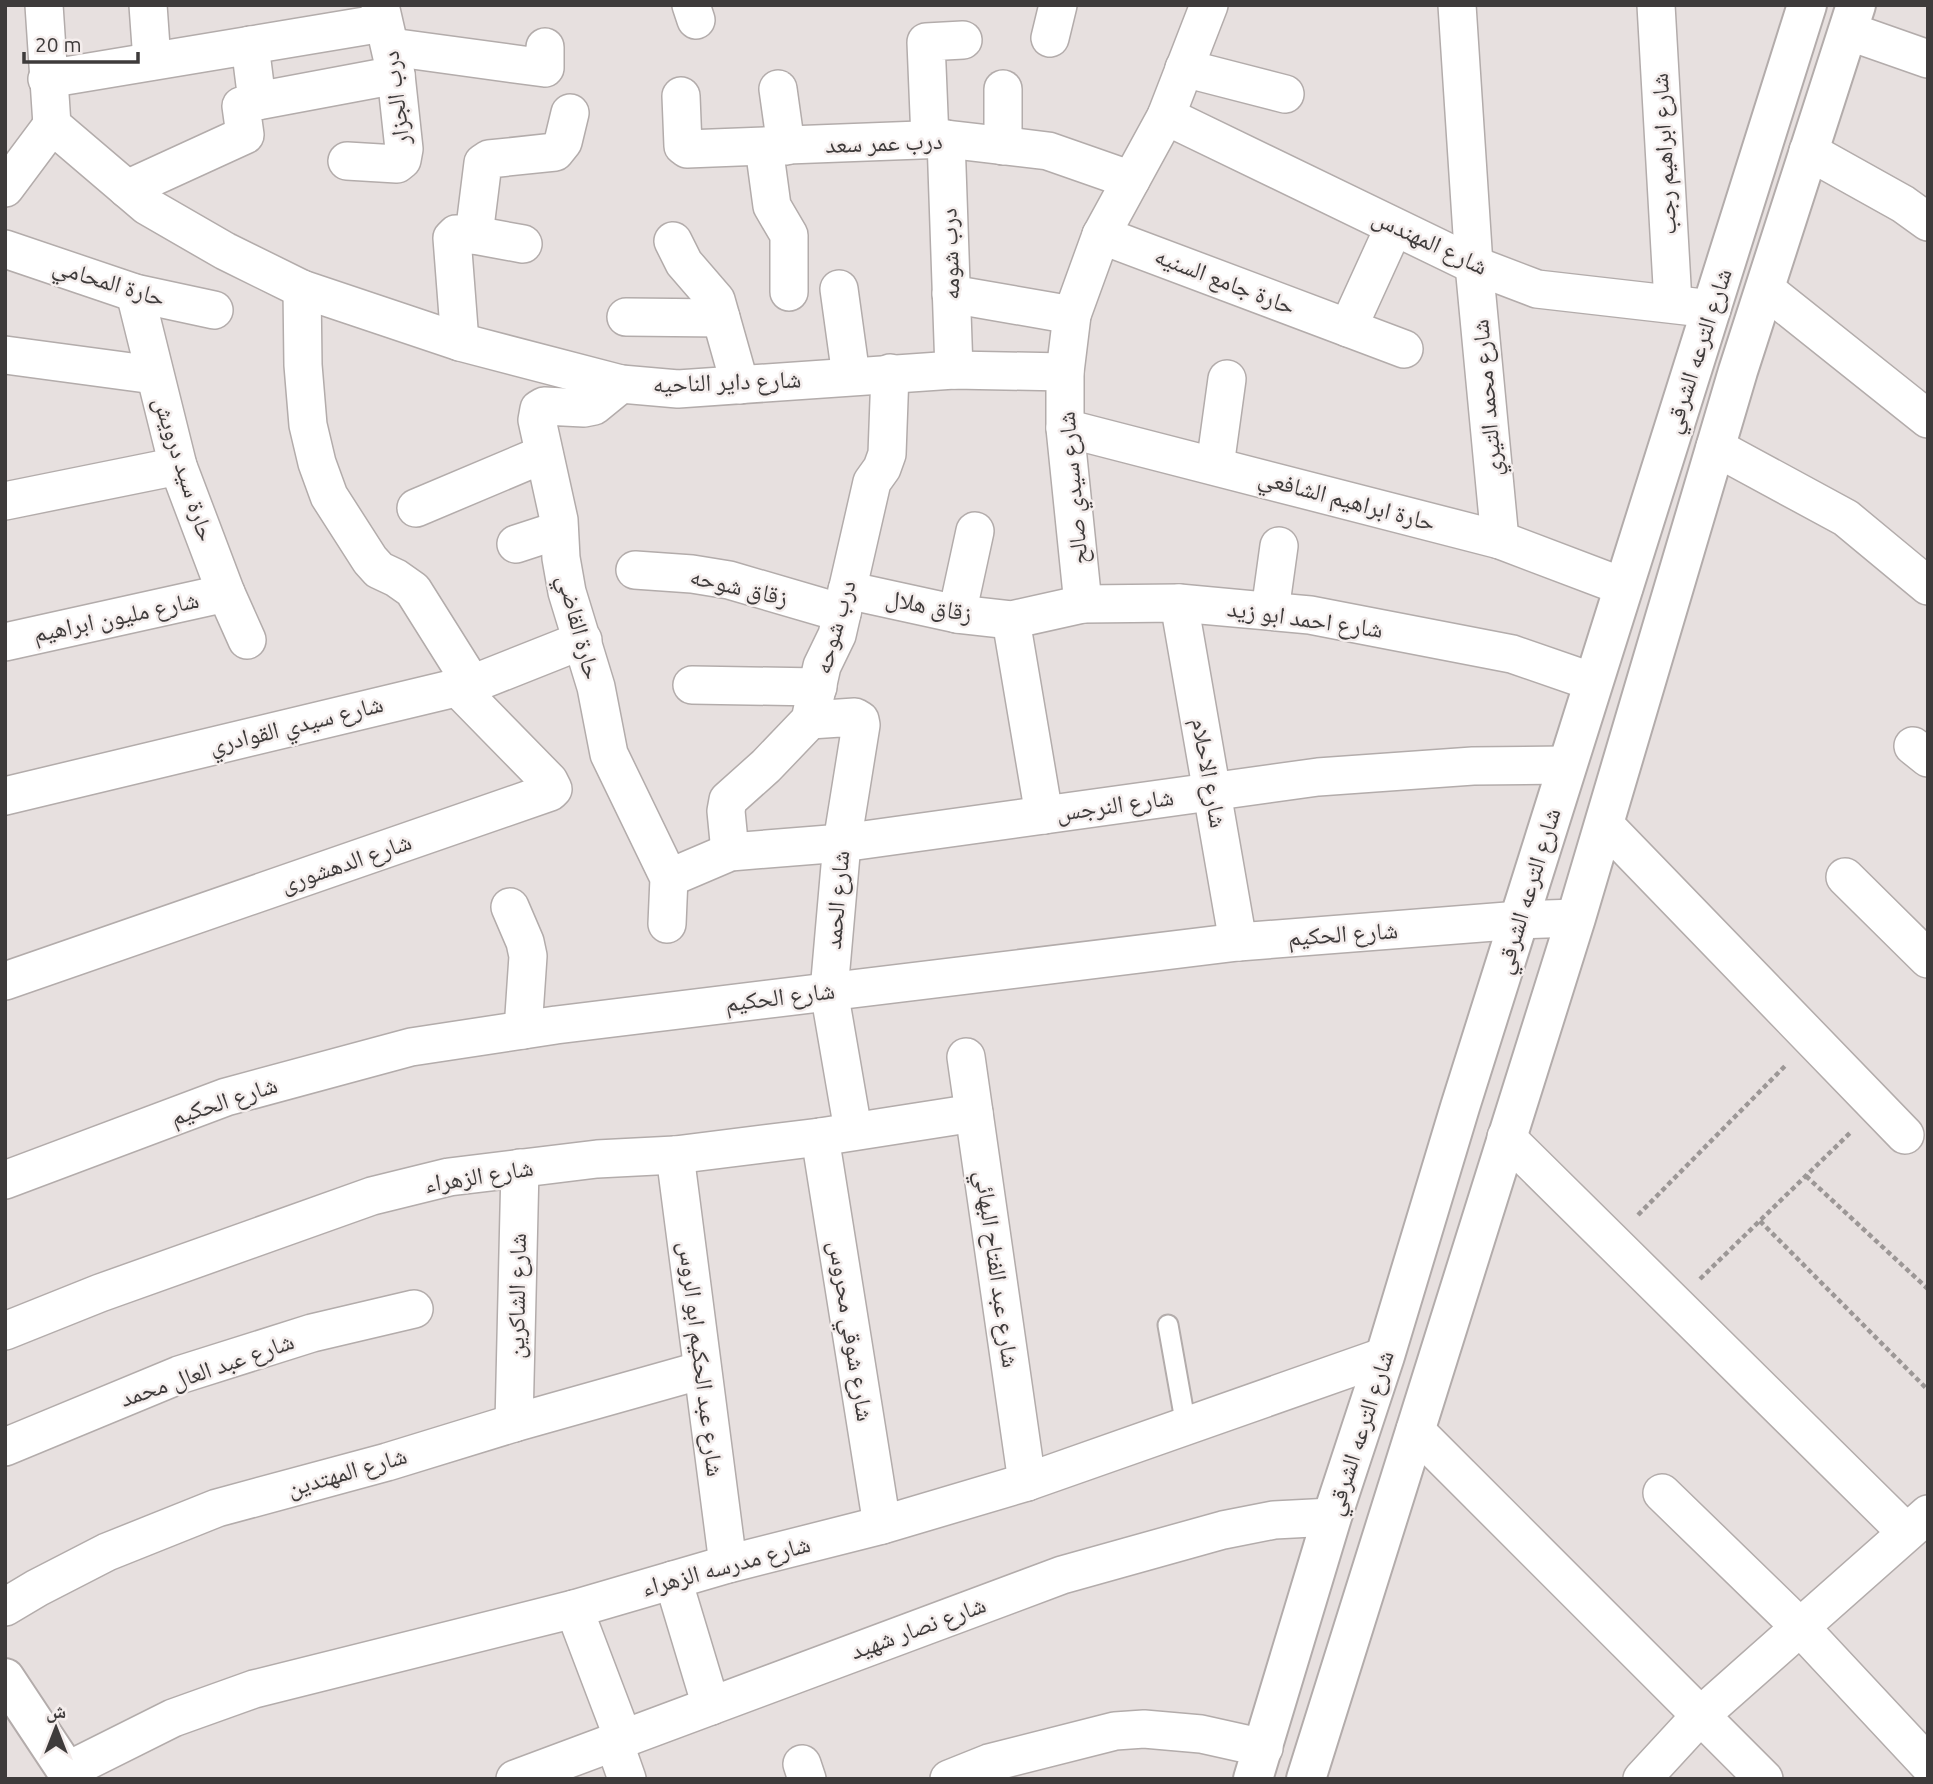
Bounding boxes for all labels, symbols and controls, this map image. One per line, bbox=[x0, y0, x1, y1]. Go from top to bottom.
scale bar bbox=[24, 21, 138, 65]
text: 20 m bbox=[35, 32, 82, 56]
street label: درب الجزار bbox=[376, 49, 416, 148]
street label: شارع ابراهيم رجب bbox=[1646, 72, 1684, 236]
street label: درب عمر سعد bbox=[825, 127, 943, 159]
street label: شارع المهندس bbox=[1368, 203, 1492, 282]
street label: درب شومه bbox=[934, 208, 965, 300]
street label: حارة جامع السنيه bbox=[1150, 241, 1299, 322]
street label: حارة المحامي bbox=[48, 252, 169, 317]
street label: شارع الترعه الشرقي bbox=[1658, 265, 1743, 439]
street label: شارع محمد التيري bbox=[1466, 318, 1513, 478]
street label: شارع داير الناحيه bbox=[652, 365, 802, 400]
street label: حارة سيد درويش bbox=[147, 393, 221, 545]
street label: شارع سيدي صالح bbox=[1052, 410, 1099, 566]
street label: حارة ابراهيم الشافعي bbox=[1254, 463, 1438, 542]
street label: زقاق شوحه bbox=[687, 562, 791, 612]
street label: حارة القاضي bbox=[547, 572, 606, 684]
street label: درب شوحه bbox=[808, 577, 861, 677]
street label: زقاق هلال bbox=[883, 584, 975, 628]
street label: شارع مليون ابراهيم bbox=[31, 586, 202, 650]
street label: شارع احمد ابو زيد bbox=[1225, 594, 1385, 645]
street label: شارع سيدي القوادري bbox=[206, 690, 387, 765]
street label: شارع الاحلام bbox=[1184, 716, 1232, 830]
street label: شارع النرجس bbox=[1054, 783, 1176, 828]
street label: شارع الترعه الشرقي bbox=[1490, 805, 1571, 979]
street label: شارع الدهشورى bbox=[277, 828, 416, 899]
street label: شارع الحمد bbox=[819, 849, 856, 951]
street label: شارع الحكيم bbox=[1287, 916, 1399, 954]
street label: شارع الحكيم bbox=[724, 976, 837, 1020]
street label: شارع الحكيم bbox=[167, 1071, 281, 1133]
street label: شارع الزهراء bbox=[423, 1154, 536, 1199]
street label: شارع عبد الفتاح البهائي bbox=[964, 1169, 1025, 1370]
street label: شارع الشاكرين bbox=[502, 1233, 533, 1359]
street label: شارع شوقي محروس bbox=[818, 1239, 879, 1424]
street label: شارع عبد الحكيم ابو الروس bbox=[671, 1240, 729, 1478]
street label: شارع عبد العال محمد bbox=[116, 1327, 298, 1414]
street label: شارع الترعه الشرقي bbox=[1320, 1347, 1405, 1521]
street label: شارع المهتدين bbox=[284, 1442, 410, 1503]
street label: شارع مدرسه الزهراء bbox=[639, 1530, 814, 1603]
street label: شارع نصار شهيد bbox=[846, 1591, 990, 1666]
north arrow bbox=[21, 1693, 91, 1763]
text: ش bbox=[46, 1700, 66, 1723]

